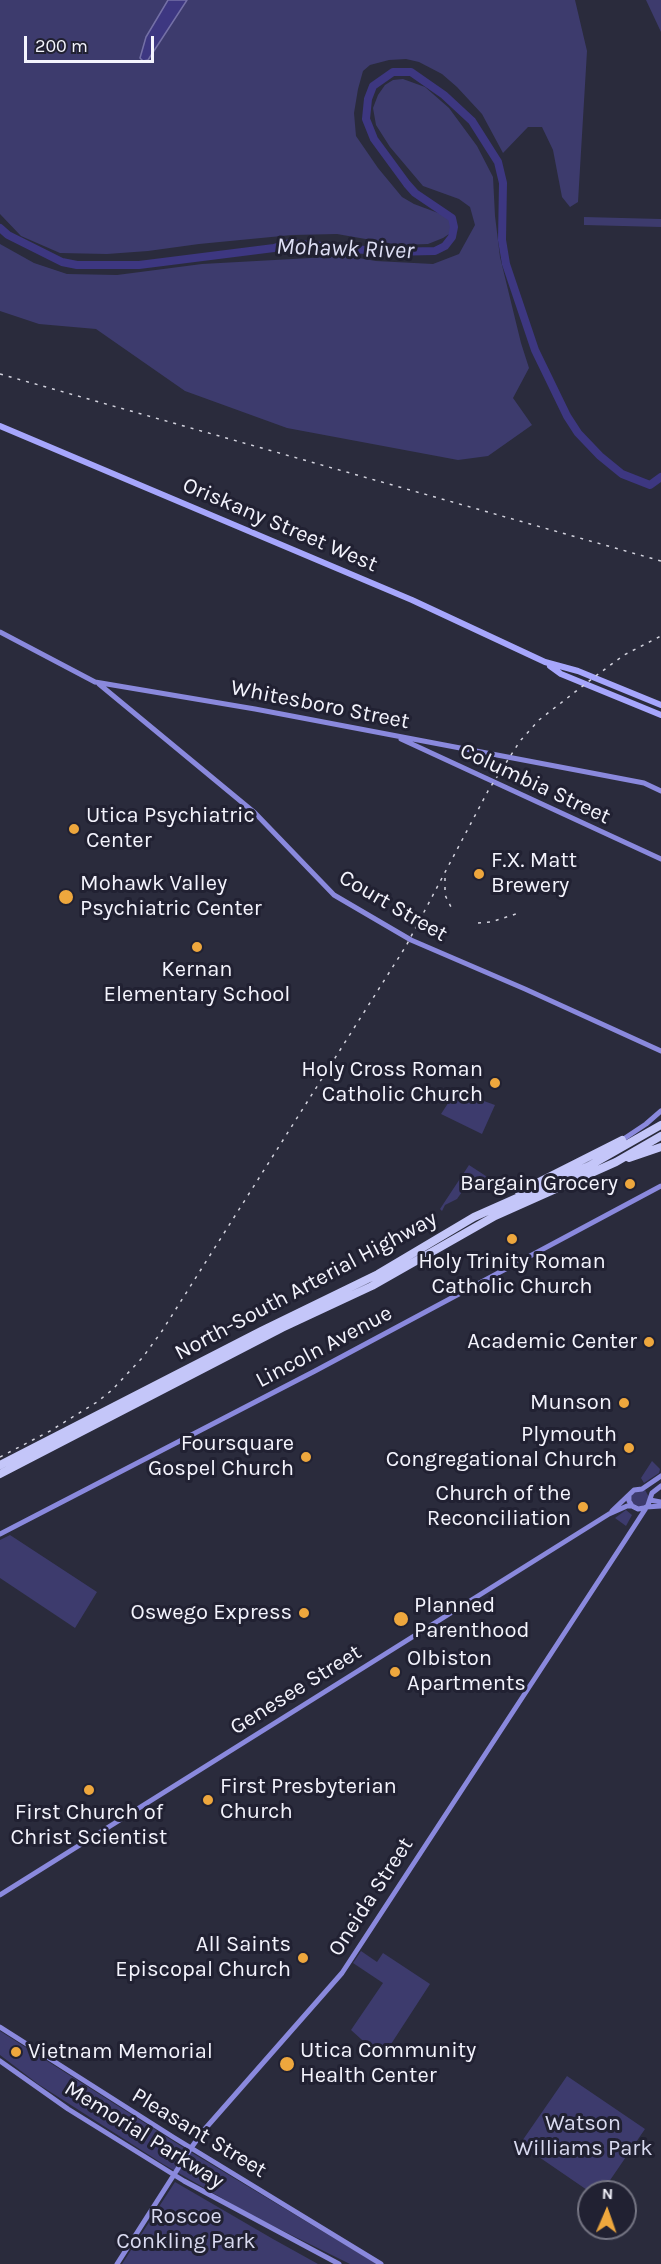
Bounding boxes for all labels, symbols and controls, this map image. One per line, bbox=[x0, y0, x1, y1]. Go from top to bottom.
scale bar bbox=[27, 24, 158, 62]
text: 200 m bbox=[35, 35, 88, 57]
water label: Mohawk River bbox=[275, 232, 415, 266]
street label: Oriskany Street West bbox=[179, 472, 381, 578]
street label: Whitesboro Street bbox=[229, 675, 411, 735]
street label: Columbia Street bbox=[456, 738, 614, 830]
place label: Utica Psychiatric Center bbox=[86, 803, 255, 854]
marker: Utica Psychiatric Center bbox=[67, 822, 81, 836]
place label: F.X. Matt Brewery bbox=[491, 848, 577, 900]
street label: Court Street bbox=[334, 864, 452, 948]
marker: F.X. Matt Brewery bbox=[472, 867, 486, 881]
place label: Mohawk Valley Psychiatric Center bbox=[80, 871, 262, 922]
marker: Mohawk Valley Psychiatric Center bbox=[57, 888, 75, 906]
marker: Kernan Elementary School bbox=[190, 940, 204, 954]
place label: Kernan Elementary School bbox=[104, 957, 290, 1008]
place label: Holy Cross Roman Catholic Church bbox=[301, 1057, 483, 1108]
marker: Holy Cross Roman Catholic Church bbox=[488, 1076, 502, 1090]
place label: Bargain Grocery bbox=[460, 1171, 618, 1197]
marker: Bargain Grocery bbox=[623, 1177, 637, 1191]
street label: North-South Arterial Highway bbox=[170, 1206, 442, 1366]
marker: Holy Trinity Roman Catholic Church bbox=[505, 1232, 519, 1246]
place label: Holy Trinity Roman Catholic Church bbox=[418, 1249, 606, 1300]
street label: Lincoln Avenue bbox=[251, 1300, 397, 1394]
place label: Academic Center bbox=[467, 1329, 637, 1355]
marker: Academic Center bbox=[642, 1335, 656, 1349]
place label: Munson bbox=[530, 1390, 612, 1416]
marker: Munson bbox=[617, 1396, 631, 1410]
place label: Plymouth Congregational Church bbox=[386, 1422, 617, 1474]
place label: Foursquare Gospel Church bbox=[148, 1431, 294, 1482]
marker: Plymouth Congregational Church bbox=[622, 1441, 636, 1455]
marker: Foursquare Gospel Church bbox=[299, 1450, 313, 1464]
place label: Church of the Reconciliation bbox=[427, 1481, 571, 1532]
marker: Church of the Reconciliation bbox=[576, 1500, 590, 1514]
place label: Planned Parenthood bbox=[414, 1593, 529, 1645]
place label: Oswego Express bbox=[130, 1600, 292, 1626]
marker: Oswego Express bbox=[297, 1606, 311, 1620]
marker: Planned Parenthood bbox=[392, 1610, 410, 1628]
street label: Genesee Street bbox=[225, 1639, 367, 1741]
place label: Olbiston Apartments bbox=[407, 1646, 526, 1698]
marker: Olbiston Apartments bbox=[388, 1665, 402, 1679]
place label: First Presbyterian Church bbox=[220, 1774, 397, 1826]
marker: First Church of Christ Scientist bbox=[82, 1783, 96, 1797]
marker: First Presbyterian Church bbox=[201, 1793, 215, 1807]
place label: First Church of Christ Scientist bbox=[11, 1800, 167, 1852]
street label: Oneida Street bbox=[323, 1833, 419, 1961]
place label: All Saints Episcopal Church bbox=[115, 1932, 291, 1984]
marker: All Saints Episcopal Church bbox=[296, 1951, 310, 1965]
place label: Utica Community Health Center bbox=[300, 2038, 476, 2090]
place label: Vietnam Memorial bbox=[28, 2039, 213, 2065]
marker: Vietnam Memorial bbox=[9, 2045, 23, 2059]
marker: Utica Community Health Center bbox=[278, 2055, 296, 2073]
street label: Memorial Parkway bbox=[59, 2075, 229, 2195]
street label: Pleasant Street bbox=[127, 2082, 271, 2184]
park label: Watson Williams Park bbox=[513, 2111, 653, 2162]
north arrow bbox=[577, 2180, 637, 2240]
text: N bbox=[601, 2184, 614, 2203]
park label: Roscoe Conkling Park bbox=[116, 2204, 256, 2256]

